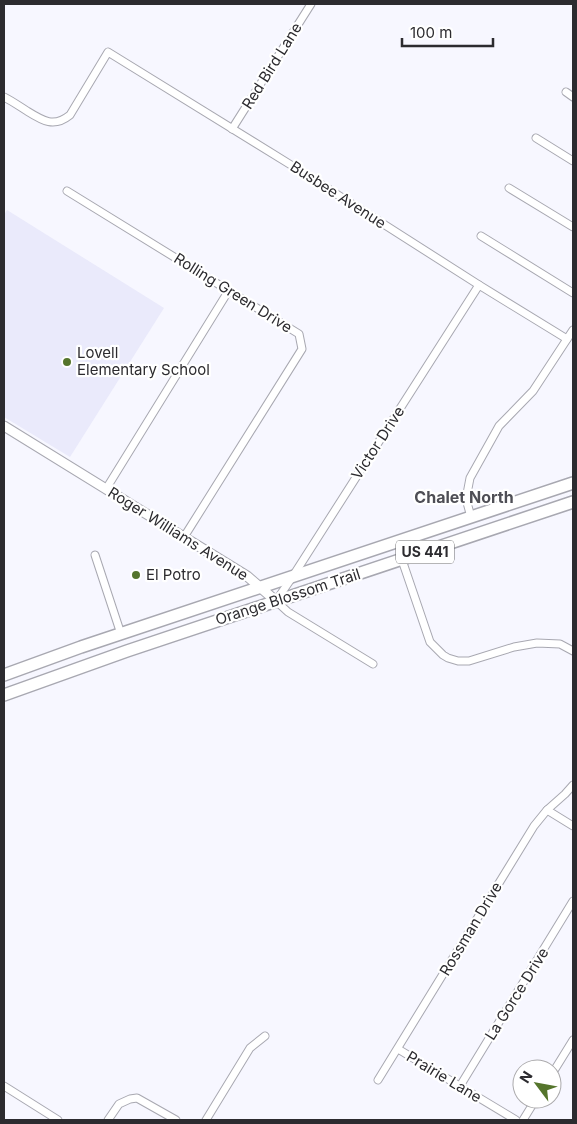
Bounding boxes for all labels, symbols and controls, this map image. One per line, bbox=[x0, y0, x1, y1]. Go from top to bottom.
scale bar bbox=[402, 15, 493, 47]
street label: Red Bird Lane bbox=[237, 19, 306, 112]
text: 100 m bbox=[410, 23, 452, 42]
street label: Busbee Avenue bbox=[287, 157, 390, 233]
street label: Rolling Green Drive bbox=[171, 248, 296, 337]
place label: Lovell Elementary School bbox=[77, 343, 210, 379]
marker: Lovell Elementary School bbox=[61, 356, 73, 368]
street label: Victor Drive bbox=[347, 403, 408, 483]
street label: Roger Williams Avenue bbox=[105, 483, 252, 585]
district label: Chalet North bbox=[414, 487, 514, 507]
road number: US 441 bbox=[396, 540, 454, 564]
street label: Orange Blossom Trail bbox=[213, 564, 363, 629]
place label: El Potro bbox=[146, 565, 201, 584]
marker: El Potro bbox=[130, 569, 142, 581]
street label: Rossman Drive bbox=[435, 878, 506, 979]
street label: La Gorce Drive bbox=[481, 944, 553, 1043]
street label: Prairie Lane bbox=[403, 1047, 485, 1106]
north arrow bbox=[512, 1059, 562, 1109]
text: N bbox=[516, 1068, 536, 1086]

